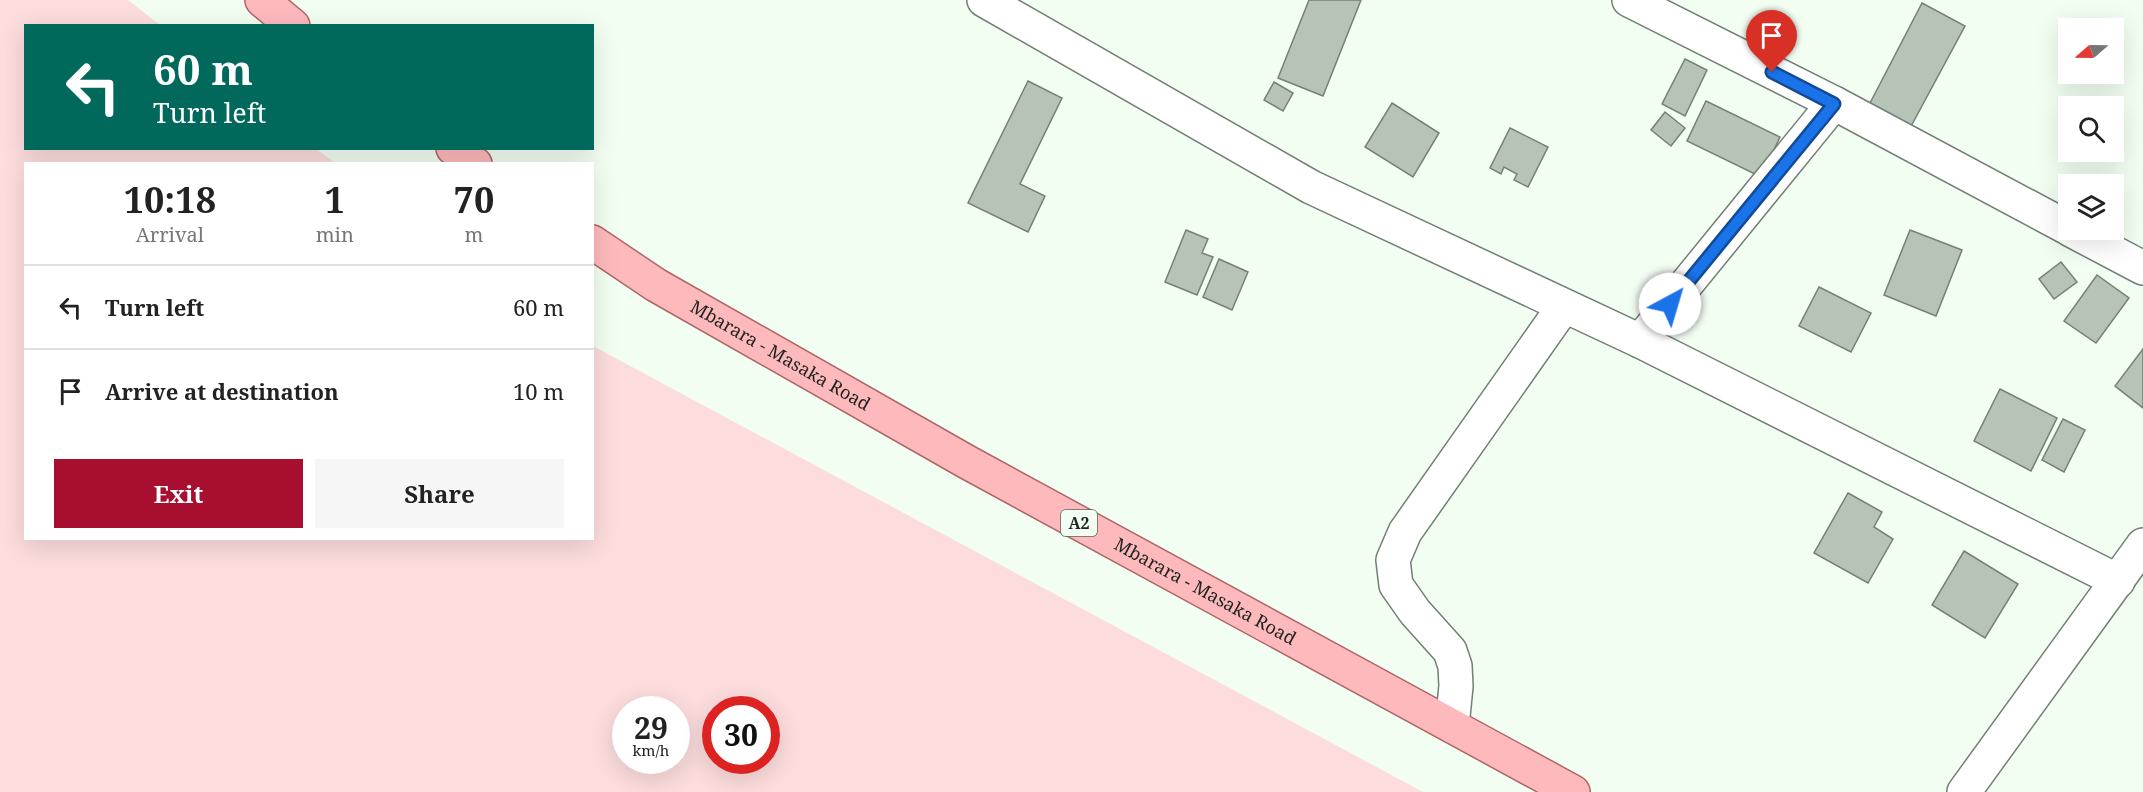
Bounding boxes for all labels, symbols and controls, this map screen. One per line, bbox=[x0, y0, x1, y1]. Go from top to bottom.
pin bbox=[1746, 10, 1797, 72]
north arrow bbox=[2058, 18, 2124, 84]
map controls bbox=[2058, 18, 2124, 240]
icon: arrive bbox=[1755, 19, 1788, 52]
text: 60 m bbox=[153, 40, 253, 97]
icon: left bbox=[54, 48, 132, 126]
text: Turn left bbox=[153, 94, 266, 131]
button: search bbox=[2058, 96, 2124, 162]
button: layers bbox=[2058, 174, 2124, 240]
text: 10:18 bbox=[124, 175, 216, 224]
text: 1 bbox=[325, 175, 345, 224]
text: 70 bbox=[454, 175, 494, 224]
text: Arrival bbox=[136, 221, 204, 248]
text: min bbox=[316, 221, 354, 248]
text: m bbox=[464, 221, 483, 248]
position arrow bbox=[1638, 272, 1702, 336]
icon: left bbox=[54, 291, 87, 324]
text: Turn left bbox=[105, 292, 204, 322]
text: 60 m bbox=[513, 292, 564, 322]
street label: Mbarara - Masaka Road bbox=[686, 294, 875, 416]
icon: arrive bbox=[54, 375, 87, 408]
text: Arrive at destination bbox=[105, 376, 339, 406]
text: 10 m bbox=[513, 376, 564, 406]
button: Exit bbox=[54, 459, 303, 528]
button: Share bbox=[315, 459, 564, 528]
road number: A2 bbox=[1061, 510, 1097, 536]
street label: Mbarara - Masaka Road bbox=[1110, 532, 1301, 650]
speed limit sign: 30 bbox=[702, 696, 780, 774]
text: 29 bbox=[634, 707, 668, 748]
text: km/h bbox=[633, 740, 669, 760]

